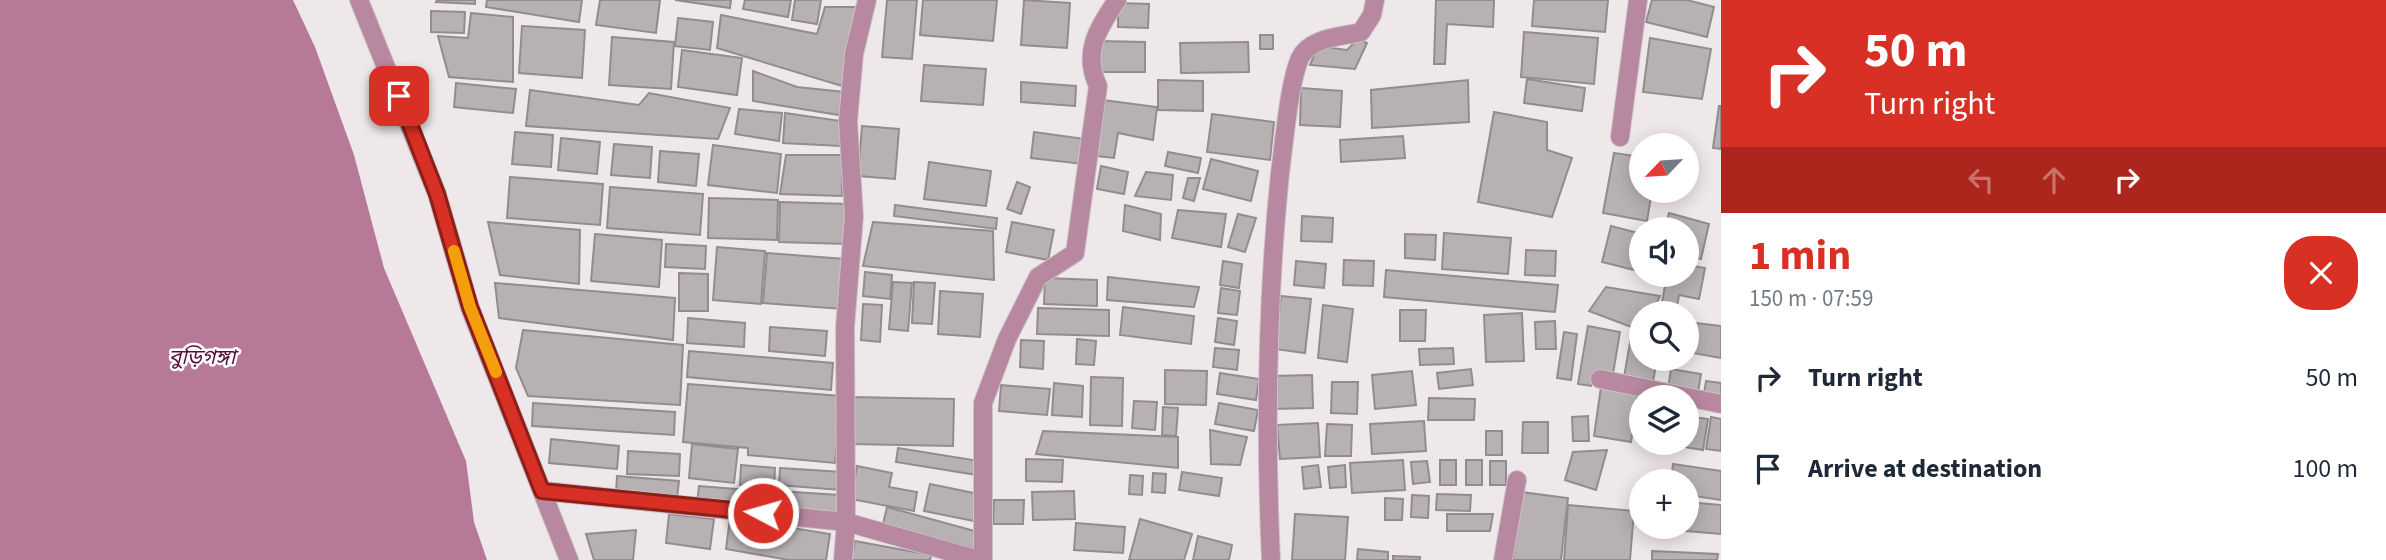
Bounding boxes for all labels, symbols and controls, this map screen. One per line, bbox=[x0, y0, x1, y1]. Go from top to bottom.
text: 50 m bbox=[1864, 16, 1968, 86]
icon: right bbox=[1749, 28, 1840, 119]
pin bbox=[369, 66, 429, 126]
icon: arrive bbox=[380, 77, 418, 115]
text: Turn right bbox=[1864, 81, 1995, 127]
north arrow bbox=[1629, 133, 1699, 203]
map controls bbox=[1629, 133, 1699, 539]
icon: left bbox=[1962, 161, 2000, 199]
icon: ahead bbox=[2035, 161, 2073, 199]
icon: right bbox=[2108, 161, 2146, 199]
button: sound bbox=[1629, 217, 1699, 287]
text: 1 min bbox=[1749, 226, 1851, 286]
button: close bbox=[2284, 236, 2358, 310]
text: 150 m · 07:59 bbox=[1749, 282, 1873, 315]
button: search bbox=[1629, 301, 1699, 371]
water label: বুড়িগঙ্গা bbox=[169, 342, 240, 372]
icon: right bbox=[1749, 359, 1787, 397]
text: Turn right bbox=[1808, 359, 1923, 396]
text: 50 m bbox=[2305, 359, 2358, 396]
button: layers bbox=[1629, 385, 1699, 455]
icon: arrive bbox=[1749, 450, 1787, 488]
text: Arrive at destination bbox=[1808, 450, 2042, 487]
text: 100 m bbox=[2292, 450, 2358, 487]
button: + bbox=[1629, 469, 1699, 539]
position arrow bbox=[726, 476, 800, 550]

